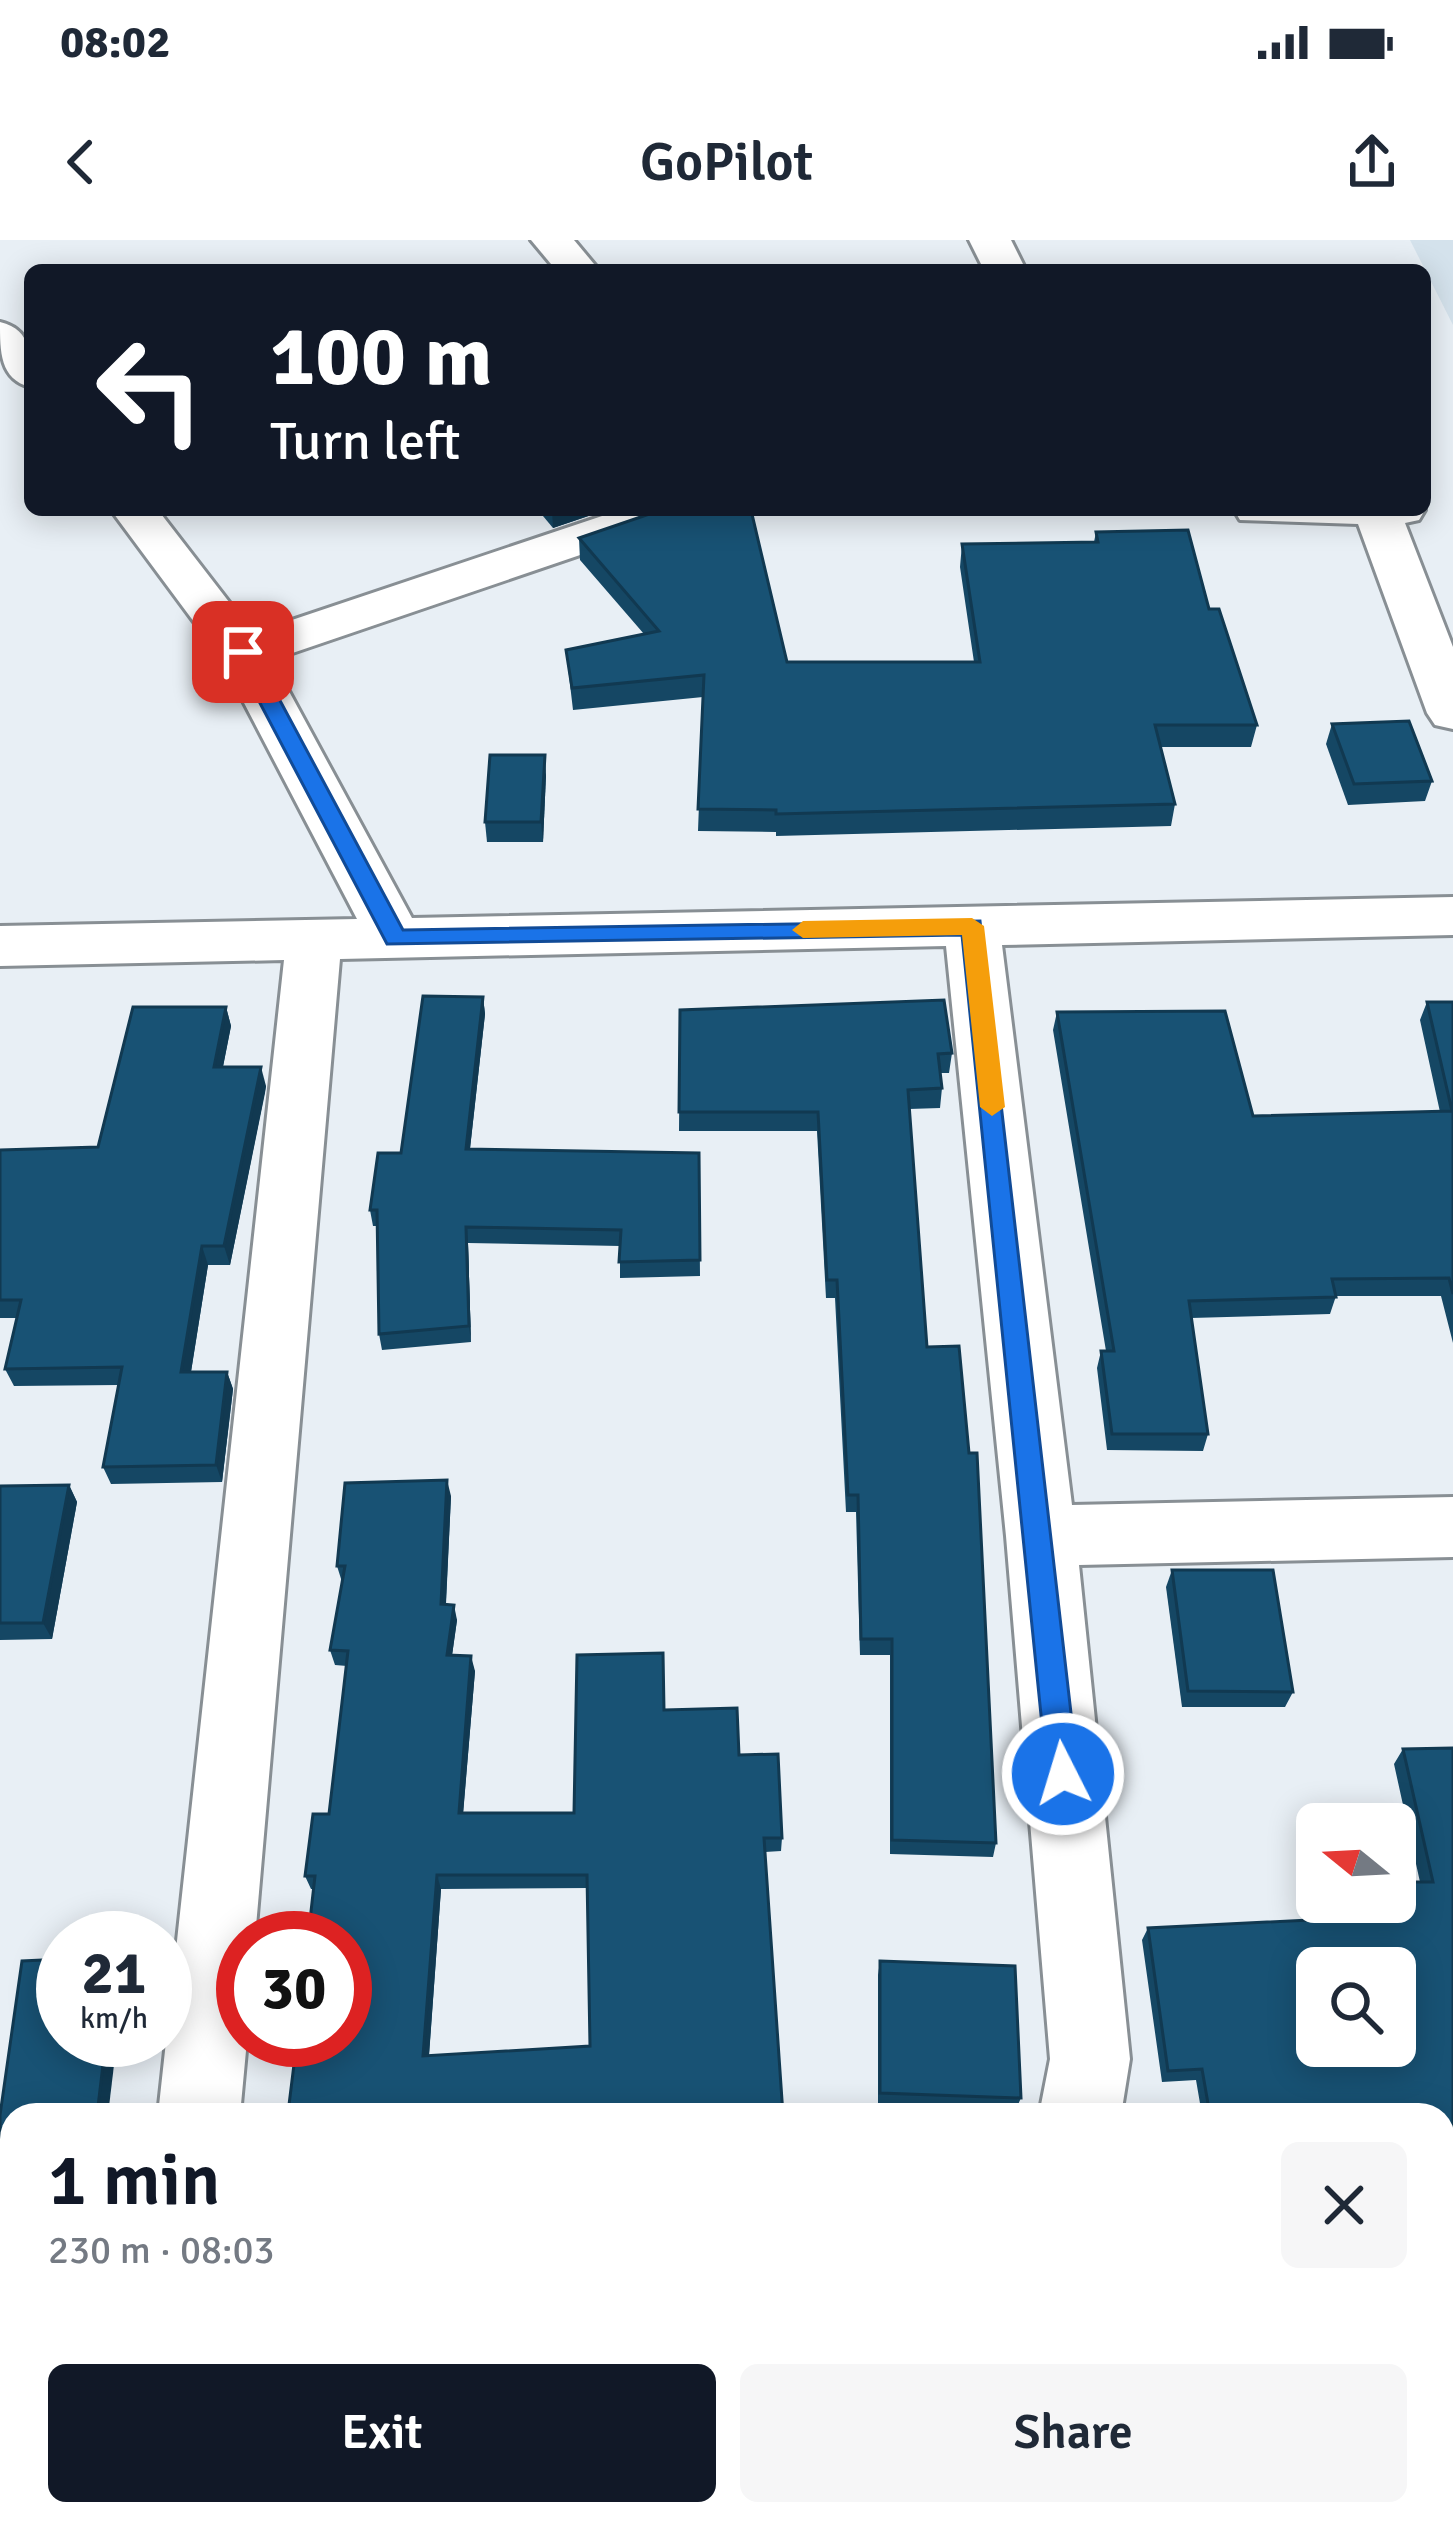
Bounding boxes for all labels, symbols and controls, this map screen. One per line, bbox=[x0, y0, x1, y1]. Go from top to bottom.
text: 08:02 bbox=[60, 15, 170, 70]
icon: back bbox=[48, 129, 114, 195]
text: GoPilot bbox=[640, 129, 813, 196]
icon: share bbox=[1339, 129, 1405, 195]
text: 100 m bbox=[270, 305, 492, 409]
icon: left bbox=[72, 312, 228, 468]
text: Turn left bbox=[270, 408, 460, 475]
pin bbox=[192, 601, 294, 703]
icon: arrive bbox=[210, 619, 276, 685]
position arrow bbox=[1000, 1711, 1126, 1837]
north arrow bbox=[1296, 1803, 1416, 1923]
map controls bbox=[1296, 1803, 1416, 2067]
speed limit sign: 30 bbox=[216, 1911, 372, 2067]
text: 21 bbox=[82, 1937, 146, 2011]
button: search bbox=[1296, 1947, 1416, 2067]
text: km/h bbox=[80, 2000, 148, 2037]
text: 1 min bbox=[48, 2136, 220, 2225]
button: close bbox=[1281, 2142, 1407, 2268]
text: 230 m · 08:03 bbox=[48, 2226, 275, 2274]
button: Exit bbox=[48, 2364, 716, 2502]
button: Share bbox=[740, 2364, 1407, 2502]

